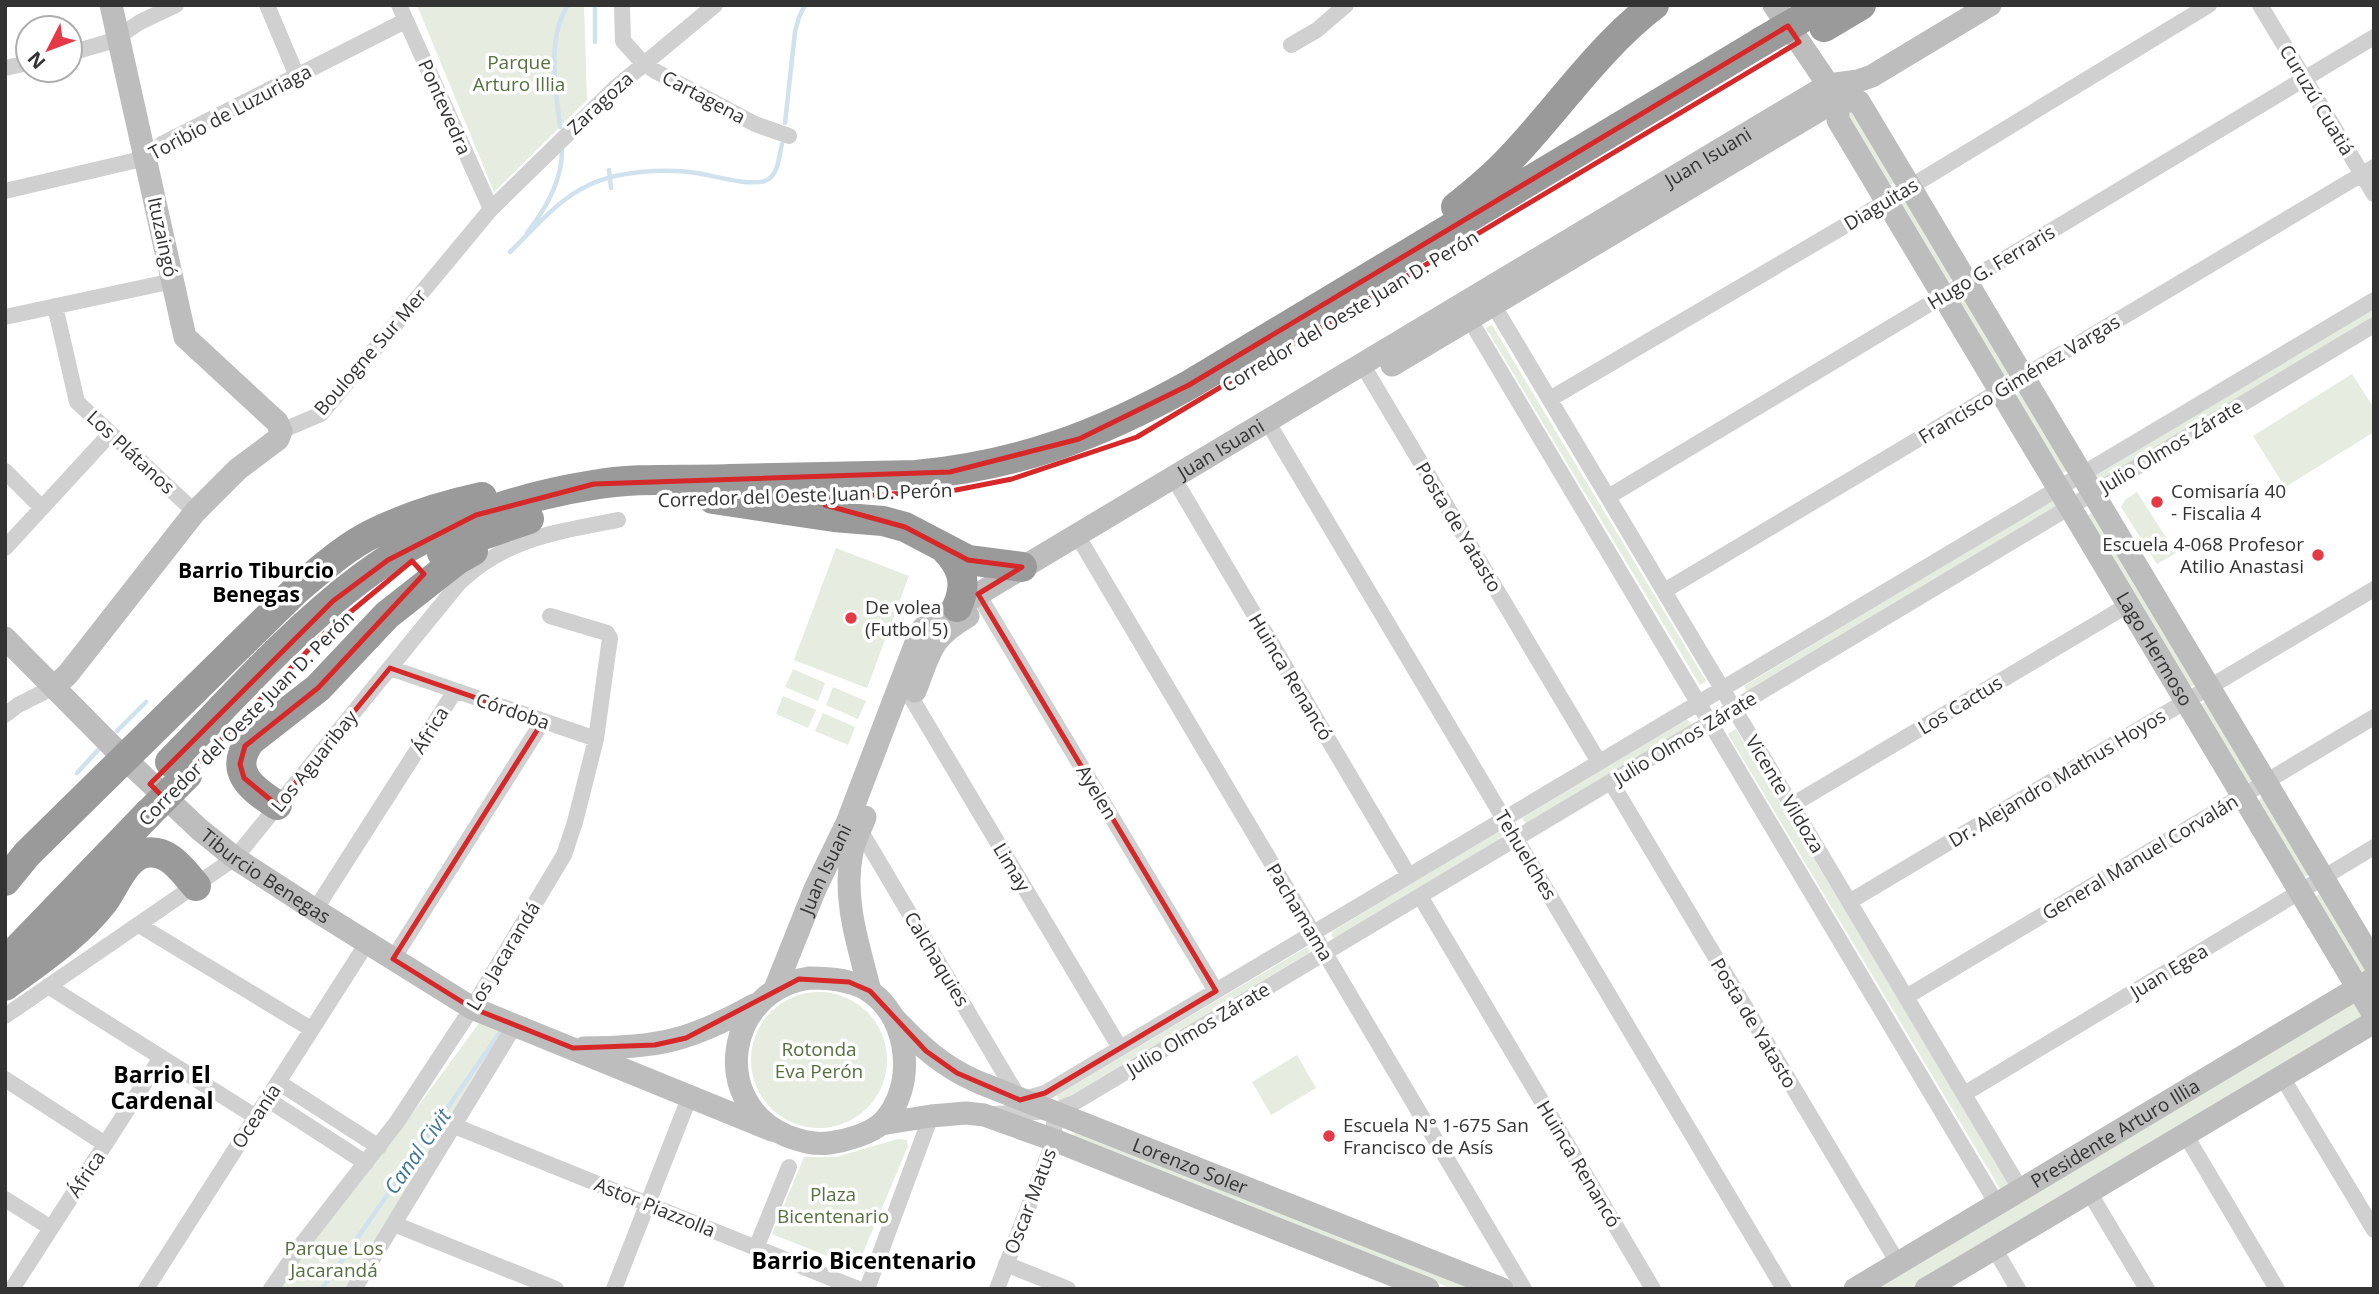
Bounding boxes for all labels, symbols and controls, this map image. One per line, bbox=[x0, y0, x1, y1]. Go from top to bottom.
north arrow bbox=[14, 14, 84, 84]
street label: Curuzú Cuatiá bbox=[2274, 40, 2360, 160]
text: N bbox=[22, 46, 51, 75]
park label: Parque Arturo Illia bbox=[473, 49, 565, 97]
street label: Pontevedra bbox=[412, 55, 478, 159]
street label: Toribio de Luzuriaga bbox=[144, 58, 316, 166]
street label: Cartagena bbox=[658, 64, 750, 130]
street label: Zaragoza bbox=[562, 66, 638, 140]
street label: Juan Isuani bbox=[1658, 121, 1756, 194]
street label: Diaguitas bbox=[1839, 172, 1923, 236]
street label: Ituzaingó bbox=[142, 194, 184, 280]
street label: Hugo G. Ferraris bbox=[1922, 219, 2060, 315]
street label: Corredor del Oeste Juan D. Perón bbox=[1217, 224, 1483, 398]
street label: Boulogne Sur Mer bbox=[308, 283, 432, 421]
street label: Francisco Giménez Vargas bbox=[1913, 308, 2125, 450]
street label: Julio Olmos Zárate bbox=[2093, 393, 2247, 500]
street label: Los Plátanos bbox=[81, 404, 181, 500]
street label: Juan Isuani bbox=[1171, 413, 1269, 486]
street label: Posta de Yatasto bbox=[1410, 457, 1508, 597]
street label: Corredor del Oeste Juan D. Perón bbox=[657, 477, 953, 513]
place label: Comisaría 40 - Fiscalia 4 bbox=[2171, 478, 2286, 526]
marker: Comisaría 40 - Fiscalia 4 bbox=[2149, 494, 2165, 510]
place label: Escuela 4-068 Profesor Atilio Anastasi bbox=[2102, 531, 2304, 579]
marker: Escuela 4-068 Profesor Atilio Anastasi bbox=[2310, 547, 2326, 563]
district label: Barrio Tiburcio Benegas bbox=[178, 556, 334, 608]
street label: Lago Hermoso bbox=[2110, 587, 2199, 711]
place label: De volea (Futbol 5) bbox=[865, 594, 948, 642]
street label: Corredor del Oeste Juan D. Perón bbox=[133, 605, 359, 831]
street label: Huinca Renancó bbox=[1243, 609, 1339, 745]
marker: De volea (Futbol 5) bbox=[843, 610, 859, 626]
street label: Los Cactus bbox=[1913, 670, 2007, 740]
street label: Julio Olmos Zárate bbox=[1607, 685, 1761, 792]
street label: Córdoba bbox=[473, 686, 553, 736]
street label: África bbox=[406, 702, 454, 758]
street label: Dr. Alejandro Mathus Hoyos bbox=[1944, 703, 2170, 853]
street label: Los Aguaribay bbox=[265, 704, 363, 817]
street label: Vicente Vildoza bbox=[1740, 730, 1830, 858]
street label: Ayelen bbox=[1071, 760, 1123, 824]
street label: General Manuel Corvalán bbox=[2037, 788, 2243, 926]
street label: Tehuelches bbox=[1489, 805, 1563, 905]
street label: Juan Isuani bbox=[792, 820, 858, 920]
street label: Tiburcio Benegas bbox=[195, 823, 335, 929]
street label: Limay bbox=[987, 838, 1037, 897]
street label: Pachamama bbox=[1261, 858, 1339, 966]
street label: Los Jacarandá bbox=[460, 897, 546, 1015]
street label: Calchaquies bbox=[898, 907, 976, 1011]
street label: Juan Egea bbox=[2124, 938, 2213, 1005]
street label: Posta de Yatasto bbox=[1705, 953, 1803, 1093]
street label: Julio Olmos Zárate bbox=[1120, 976, 1274, 1083]
park label: Rotonda Eva Perón bbox=[775, 1036, 863, 1084]
district label: Barrio El Cardenal bbox=[110, 1058, 214, 1116]
street label: Presidente Arturo Illia bbox=[2026, 1073, 2204, 1194]
street label: Oceanía bbox=[225, 1079, 287, 1153]
street label: Huinca Renancó bbox=[1531, 1096, 1627, 1232]
water label: Canal Civit bbox=[377, 1102, 457, 1199]
place label: Escuela N° 1-675 San Francisco de Asís bbox=[1343, 1112, 1529, 1160]
marker: Escuela N° 1-675 San Francisco de Asís bbox=[1321, 1128, 1337, 1144]
street label: Lorenzo Soler bbox=[1129, 1131, 1252, 1200]
street label: Oscar Matus bbox=[998, 1144, 1062, 1258]
street label: África bbox=[61, 1146, 111, 1202]
street label: Astor Piazzolla bbox=[591, 1171, 719, 1243]
park label: Plaza Bicentenario bbox=[777, 1181, 889, 1229]
park label: Parque Los Jacarandá bbox=[284, 1235, 384, 1283]
district label: Barrio Bicentenario bbox=[752, 1244, 976, 1276]

